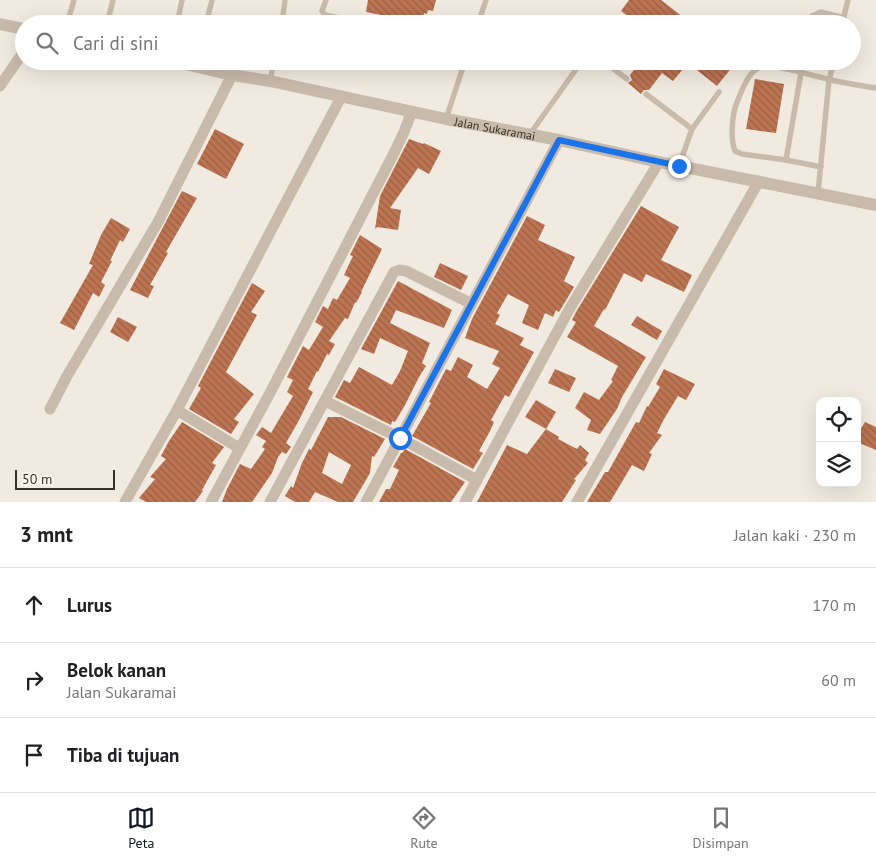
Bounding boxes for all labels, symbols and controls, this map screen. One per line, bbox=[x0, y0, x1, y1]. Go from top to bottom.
search box bbox=[15, 15, 861, 70]
icon: search bbox=[33, 29, 61, 57]
text: Cari di sini bbox=[73, 31, 159, 55]
street label: Jalan Sukaramai bbox=[452, 113, 537, 143]
route end bbox=[668, 155, 691, 178]
map controls bbox=[816, 397, 861, 487]
button: locate bbox=[816, 397, 861, 442]
route start bbox=[389, 427, 412, 450]
button: layers bbox=[816, 442, 861, 487]
scale bar bbox=[15, 467, 115, 490]
text: 50 m bbox=[22, 470, 52, 488]
text: 3 mnt bbox=[20, 521, 73, 548]
text: Jalan kaki · 230 m bbox=[734, 525, 856, 545]
icon: ahead bbox=[20, 591, 48, 619]
text: Lurus bbox=[67, 593, 112, 617]
text: 170 m bbox=[813, 595, 856, 615]
text: Belok kanan bbox=[67, 658, 166, 682]
icon: right bbox=[20, 666, 48, 694]
text: 60 m bbox=[821, 670, 856, 690]
text: Jalan Sukaramai bbox=[67, 682, 177, 702]
icon: arrive bbox=[20, 741, 48, 769]
text: Tiba di tujuan bbox=[67, 743, 179, 767]
tab: Peta bbox=[127, 804, 155, 852]
tab: Rute bbox=[410, 804, 438, 852]
tab: Disimpan bbox=[693, 804, 749, 852]

